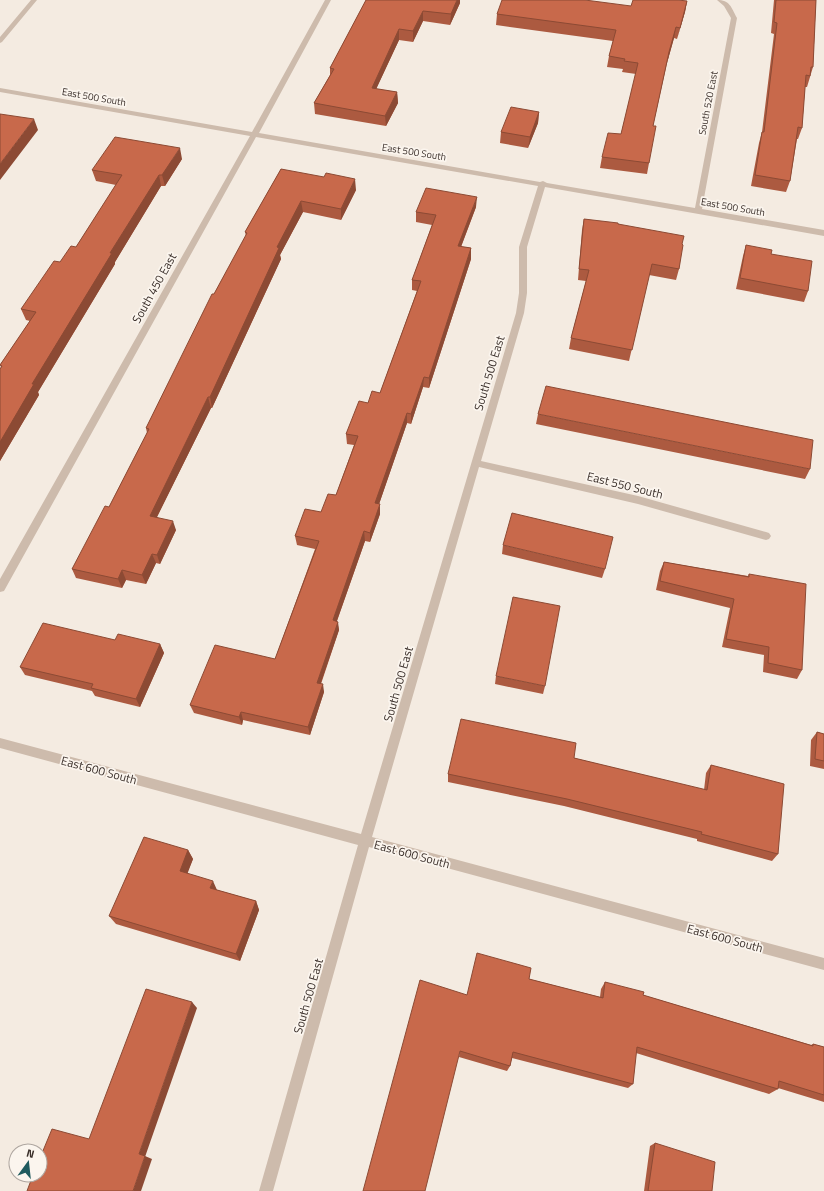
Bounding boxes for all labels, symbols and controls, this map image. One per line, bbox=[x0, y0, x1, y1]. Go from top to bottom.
street label: South 520 East bbox=[694, 69, 722, 136]
street label: East 500 South bbox=[61, 84, 127, 110]
street label: East 500 South bbox=[381, 140, 447, 164]
street label: East 500 South bbox=[700, 194, 766, 220]
street label: South 450 East bbox=[127, 249, 182, 327]
street label: South 500 East bbox=[469, 332, 510, 413]
street label: East 550 South bbox=[585, 466, 665, 504]
street label: South 500 East bbox=[378, 643, 418, 724]
street label: East 600 South bbox=[59, 751, 139, 789]
street label: East 600 South bbox=[372, 835, 452, 873]
street label: East 600 South bbox=[685, 919, 765, 957]
street label: South 500 East bbox=[288, 955, 328, 1036]
north arrow bbox=[8, 1143, 48, 1183]
text: N bbox=[25, 1145, 36, 1162]

